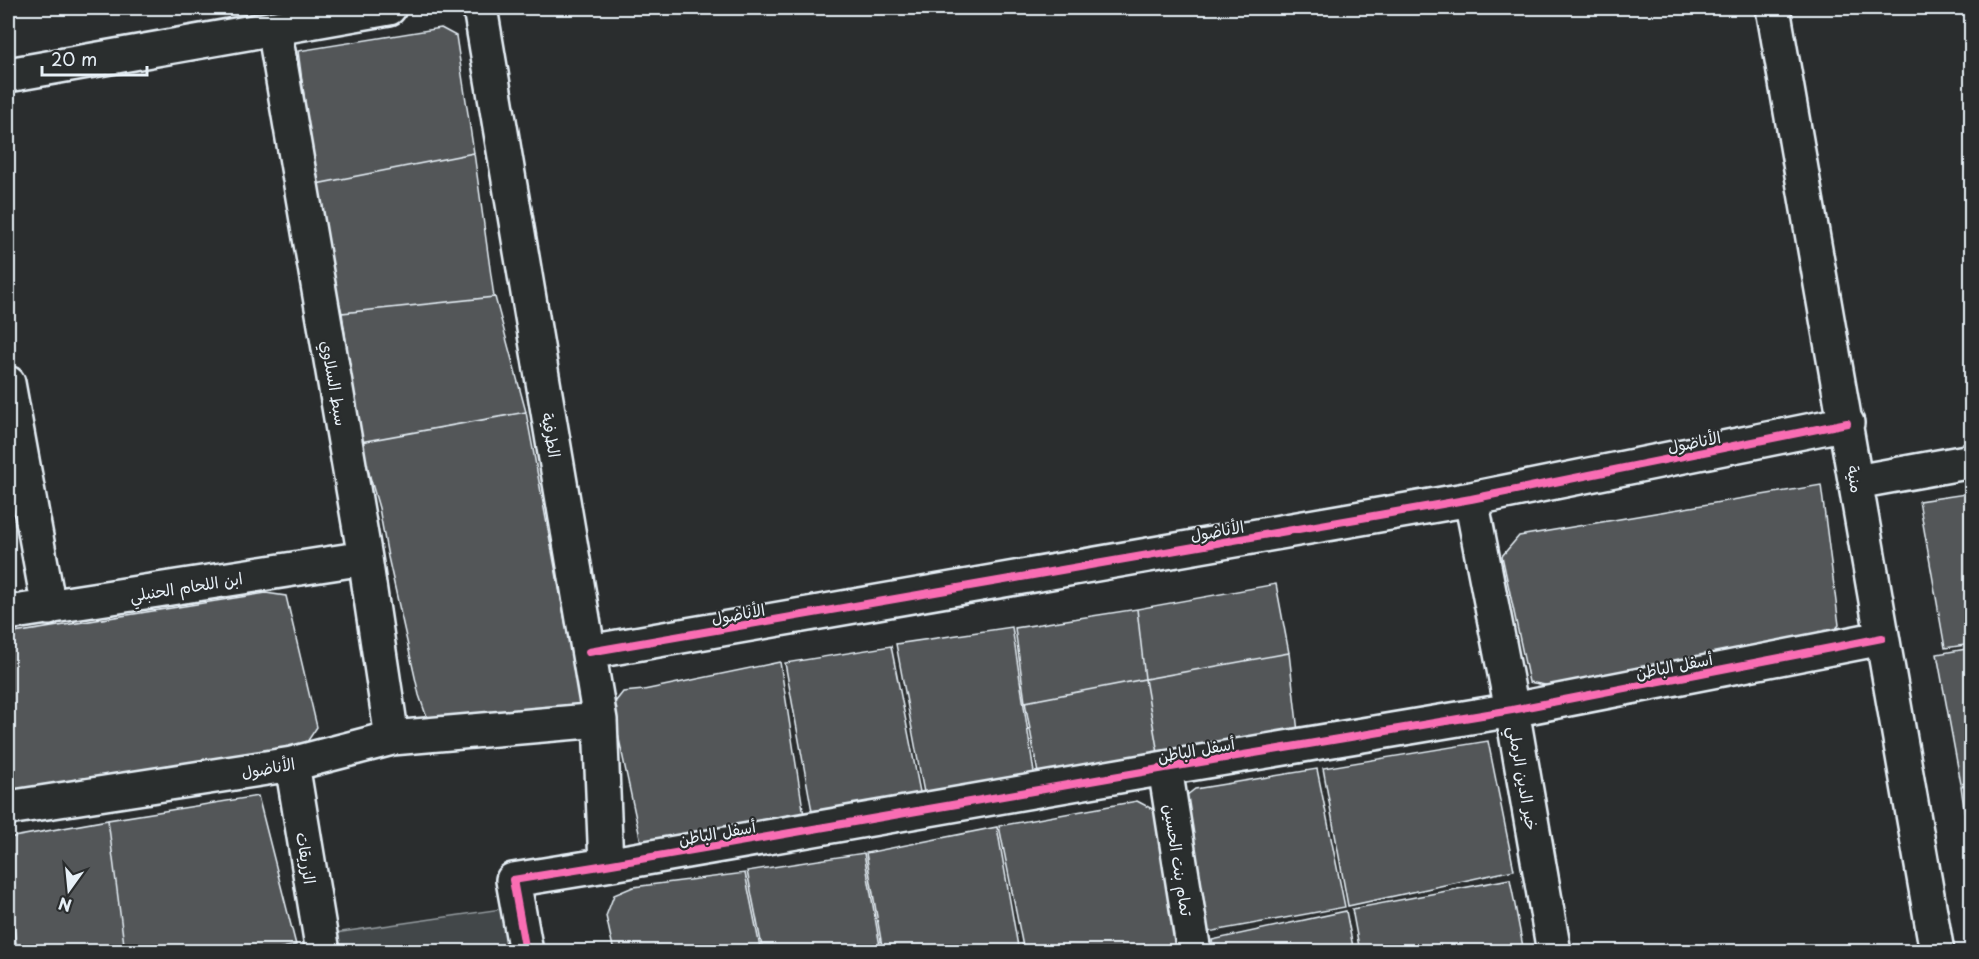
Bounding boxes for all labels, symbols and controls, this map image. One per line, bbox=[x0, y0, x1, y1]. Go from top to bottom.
scale bar bbox=[42, 39, 147, 77]
text: 20 m bbox=[51, 45, 97, 72]
street label: سبط السلاوي bbox=[315, 338, 354, 428]
street label: الطرفية bbox=[536, 411, 568, 459]
street label: الأناضول bbox=[1665, 424, 1723, 458]
street label: منية bbox=[1842, 464, 1870, 494]
street label: الأناضول bbox=[1188, 513, 1246, 547]
street label: ابن اللحام الحنبلي bbox=[128, 565, 245, 611]
street label: الأناضول bbox=[709, 596, 767, 630]
street label: أسفل الباطن bbox=[1633, 646, 1715, 684]
street label: خير الدين الرملي bbox=[1499, 724, 1545, 833]
street label: أسفل الباطن bbox=[1155, 730, 1237, 768]
street label: الأناضول bbox=[239, 750, 297, 784]
street label: تمام بنت الحسين bbox=[1156, 802, 1200, 918]
street label: أسفل الباطن bbox=[676, 813, 758, 851]
street label: الزريقات bbox=[291, 830, 323, 886]
north arrow bbox=[39, 860, 99, 920]
text: N bbox=[56, 892, 74, 919]

